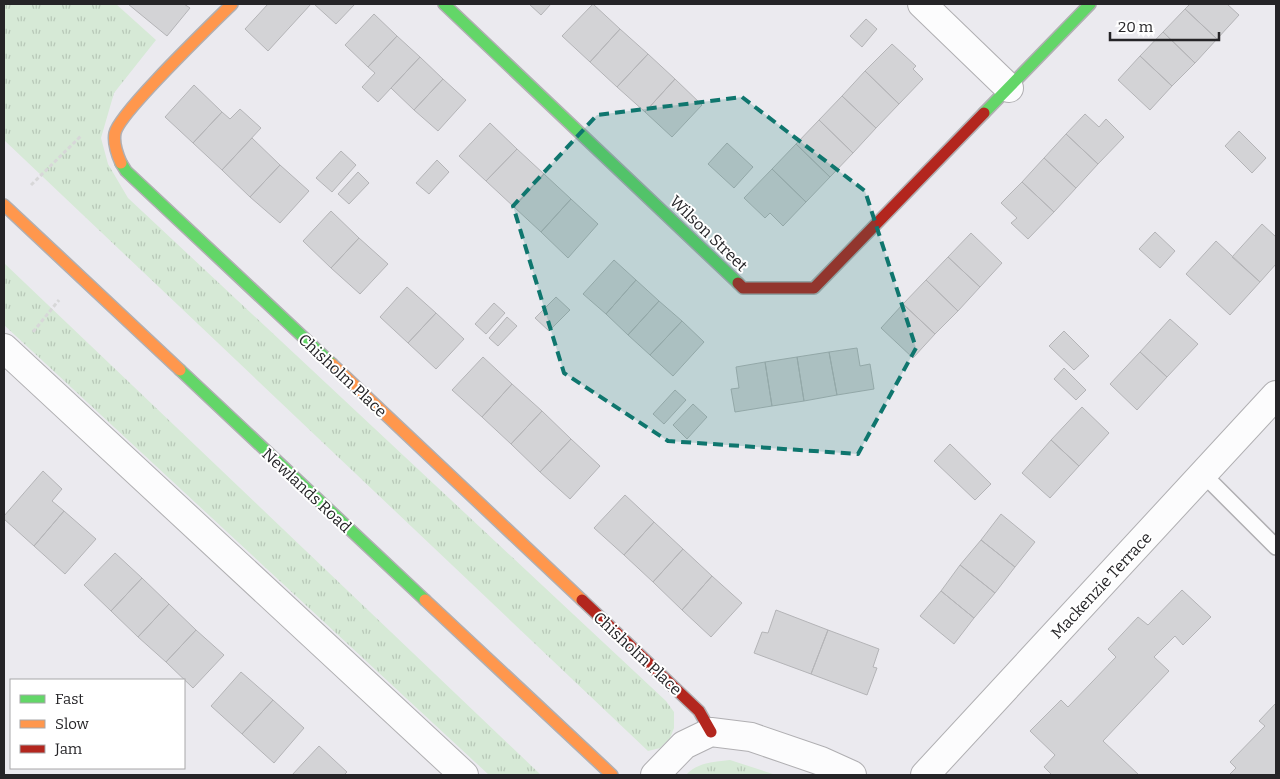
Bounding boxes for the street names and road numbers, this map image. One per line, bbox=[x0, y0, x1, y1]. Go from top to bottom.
street label: Wilson Street bbox=[666, 192, 752, 275]
street label: Chisholm Place bbox=[295, 330, 391, 421]
street label: Newlands Road bbox=[258, 444, 355, 537]
street label: Mackenzie Terrace bbox=[1047, 528, 1156, 643]
street label: Chisholm Place bbox=[590, 608, 686, 699]

